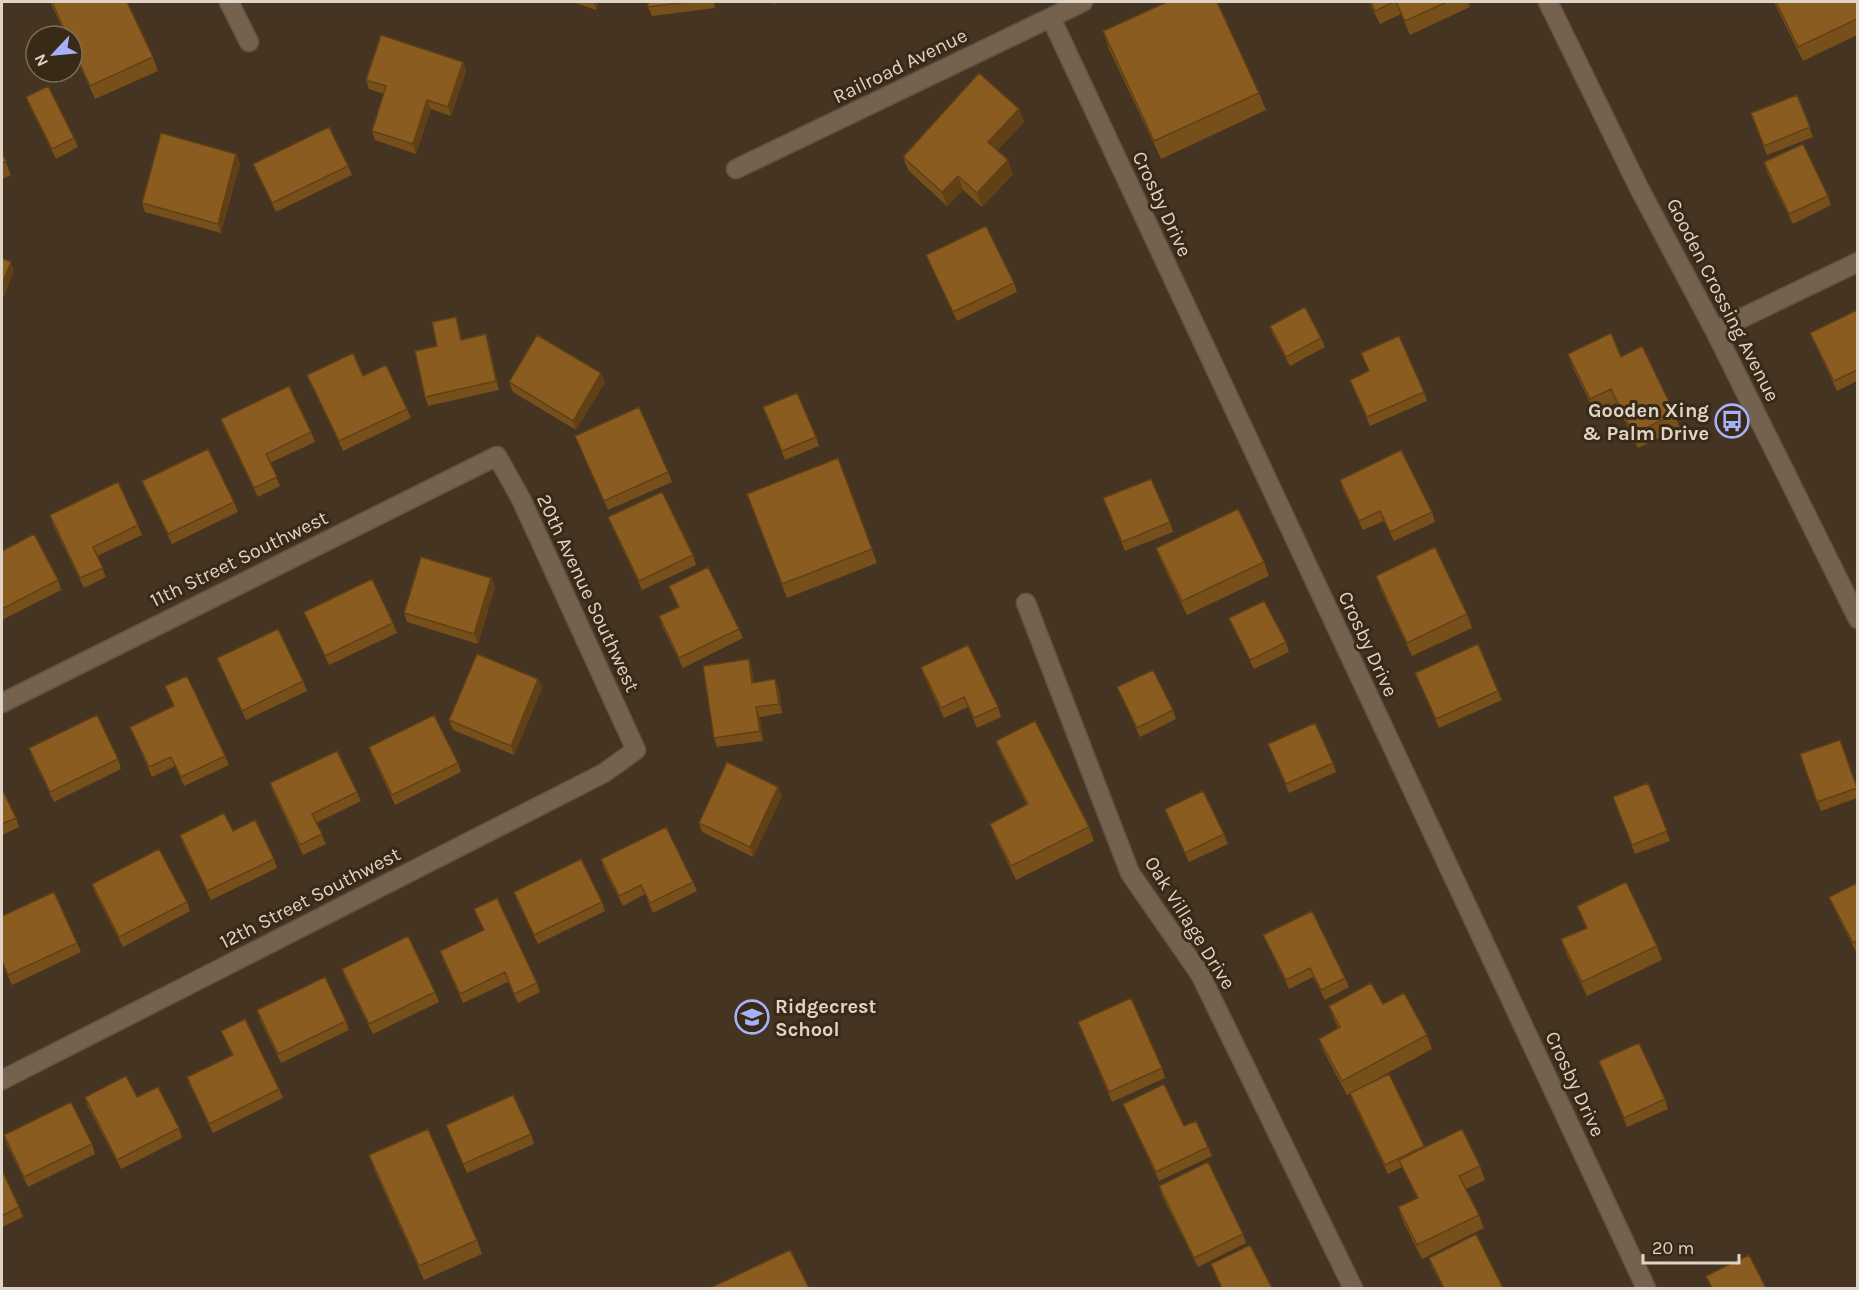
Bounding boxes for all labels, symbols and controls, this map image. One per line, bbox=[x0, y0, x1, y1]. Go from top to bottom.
north arrow bbox=[24, 24, 84, 84]
street label: Railroad Avenue bbox=[829, 24, 971, 108]
text: N bbox=[30, 51, 52, 70]
street label: Crosby Drive bbox=[1128, 148, 1196, 260]
street label: Gooden Crossing Avenue bbox=[1662, 195, 1784, 405]
place label: Gooden Xing & Palm Drive bbox=[1582, 399, 1709, 445]
bus stop icon: Gooden Xing & Palm Drive bbox=[1714, 403, 1750, 439]
street label: 20th Avenue Southwest bbox=[532, 490, 644, 696]
street label: 11th Street Southwest bbox=[146, 506, 332, 612]
street label: Crosby Drive bbox=[1334, 588, 1402, 700]
street label: 12th Street Southwest bbox=[216, 842, 405, 954]
street label: Oak Village Drive bbox=[1140, 852, 1240, 994]
place label: Ridgecrest School bbox=[775, 995, 877, 1041]
school or university icon: Ridgecrest School bbox=[734, 999, 770, 1035]
street label: Crosby Drive bbox=[1541, 1028, 1609, 1140]
scale bar bbox=[1643, 1227, 1739, 1265]
text: 20 m bbox=[1652, 1237, 1694, 1259]

